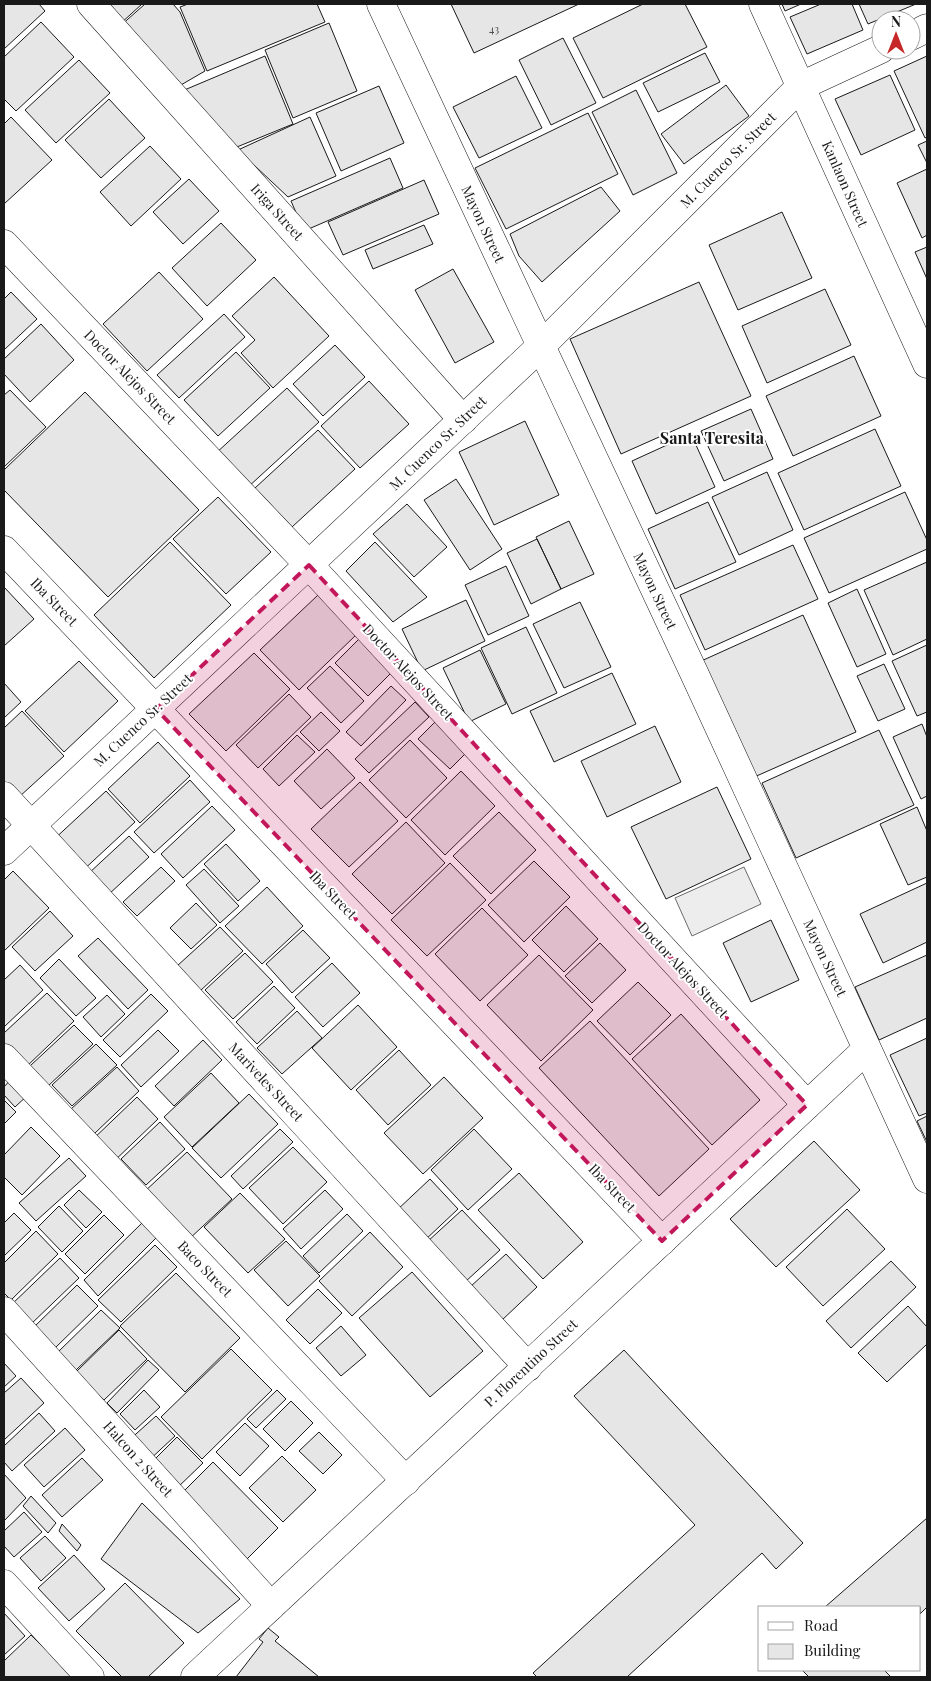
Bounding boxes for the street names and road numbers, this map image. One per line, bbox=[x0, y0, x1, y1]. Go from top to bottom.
street label: M. Cuenco Sr. Street bbox=[676, 107, 780, 212]
street label: Kanlaon Street bbox=[818, 138, 873, 231]
street label: Iriga Street bbox=[247, 179, 309, 245]
street label: Mayon Street bbox=[457, 182, 510, 266]
street label: Doctor Alejos Street bbox=[80, 325, 181, 429]
street label: M. Cuenco Sr. Street bbox=[385, 391, 491, 494]
street label: Mayon Street bbox=[629, 549, 682, 633]
street label: Iba Street bbox=[27, 573, 83, 631]
street label: Doctor Alejos Street bbox=[359, 620, 459, 724]
street label: M. Cuenco Sr. Street bbox=[89, 668, 197, 770]
street label: Iba Street bbox=[306, 866, 362, 924]
street label: Mayon Street bbox=[799, 916, 852, 1000]
street label: Doctor Alejos Street bbox=[634, 918, 734, 1022]
street label: Mariveles Street bbox=[225, 1038, 309, 1126]
street label: Iba Street bbox=[585, 1159, 641, 1217]
street label: Baco Street bbox=[174, 1236, 238, 1302]
street label: P. Florentino Street bbox=[480, 1314, 582, 1411]
street label: Halcon 2 Street bbox=[99, 1417, 178, 1501]

